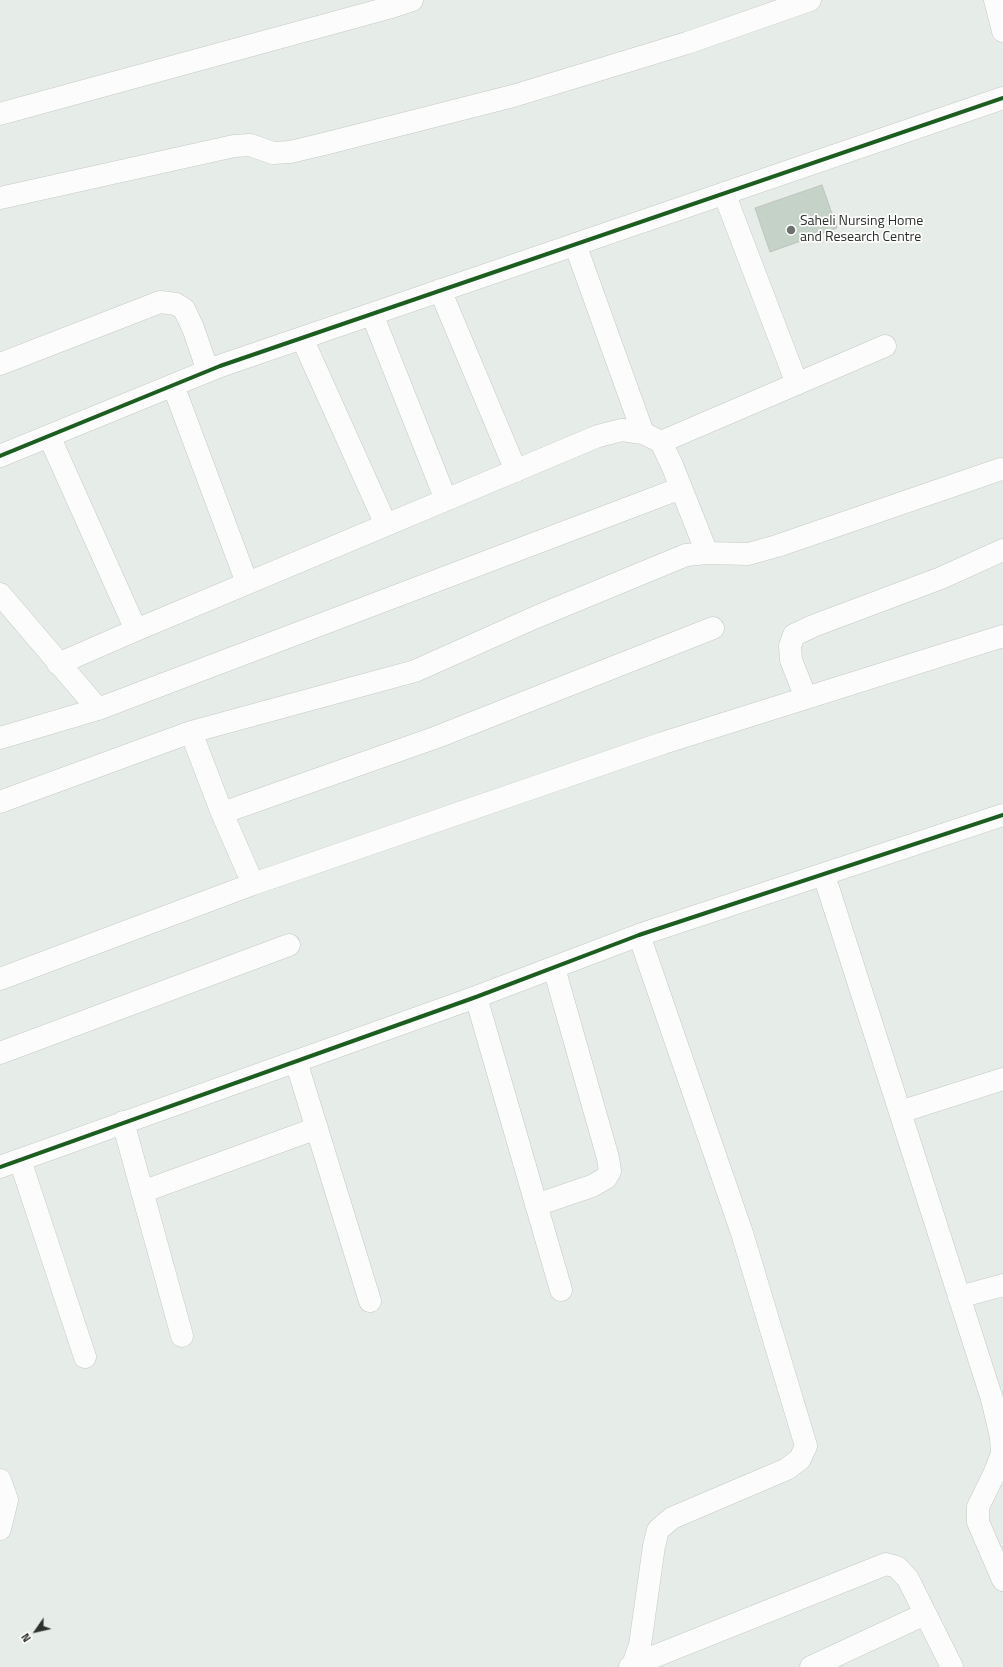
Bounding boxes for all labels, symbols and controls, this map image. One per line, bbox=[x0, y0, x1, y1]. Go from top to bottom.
place label: Saheli Nursing Home and Research Centre bbox=[800, 214, 923, 246]
marker: Saheli Nursing Home and Research Centre bbox=[785, 224, 797, 236]
north arrow bbox=[16, 1611, 56, 1651]
text: N bbox=[17, 1630, 35, 1645]

